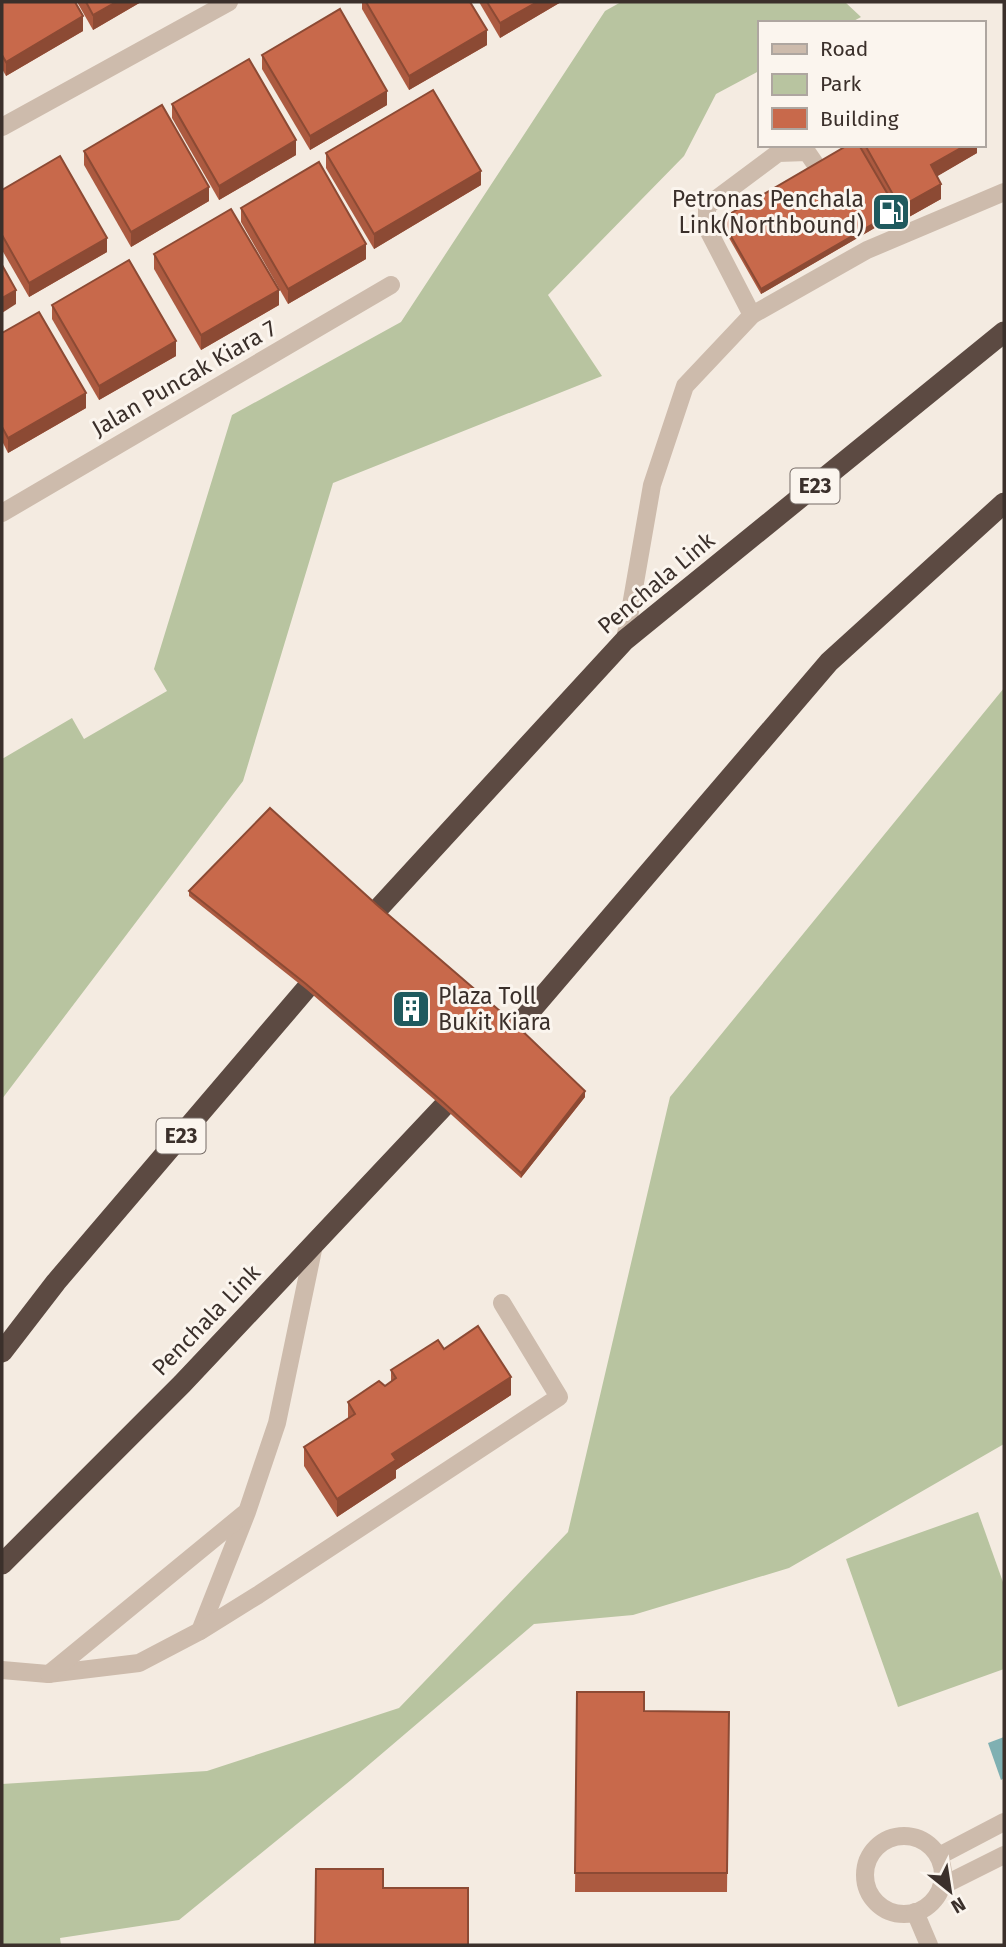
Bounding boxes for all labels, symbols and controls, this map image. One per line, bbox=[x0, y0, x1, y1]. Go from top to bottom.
legend bbox=[758, 21, 985, 147]
text: Road bbox=[820, 36, 868, 62]
text: Park bbox=[820, 71, 862, 97]
text: Building bbox=[820, 106, 899, 132]
place label: Petronas Penchala Link(Northbound) bbox=[672, 185, 864, 239]
fuel station icon: Petronas Penchala Link(Northbound) bbox=[870, 191, 912, 233]
street label: Jalan Puncak Kiara 7 bbox=[87, 314, 281, 442]
road number: E23 bbox=[790, 468, 840, 504]
street label: Penchala Link bbox=[592, 526, 720, 640]
place label: Plaza Toll Bukit Kiara bbox=[438, 982, 551, 1036]
building icon: Plaza Toll Bukit Kiara bbox=[390, 988, 432, 1030]
road number: E23 bbox=[156, 1118, 206, 1154]
street label: Penchala Link bbox=[146, 1258, 266, 1381]
north arrow bbox=[915, 1856, 985, 1926]
text: N bbox=[947, 1892, 969, 1918]

